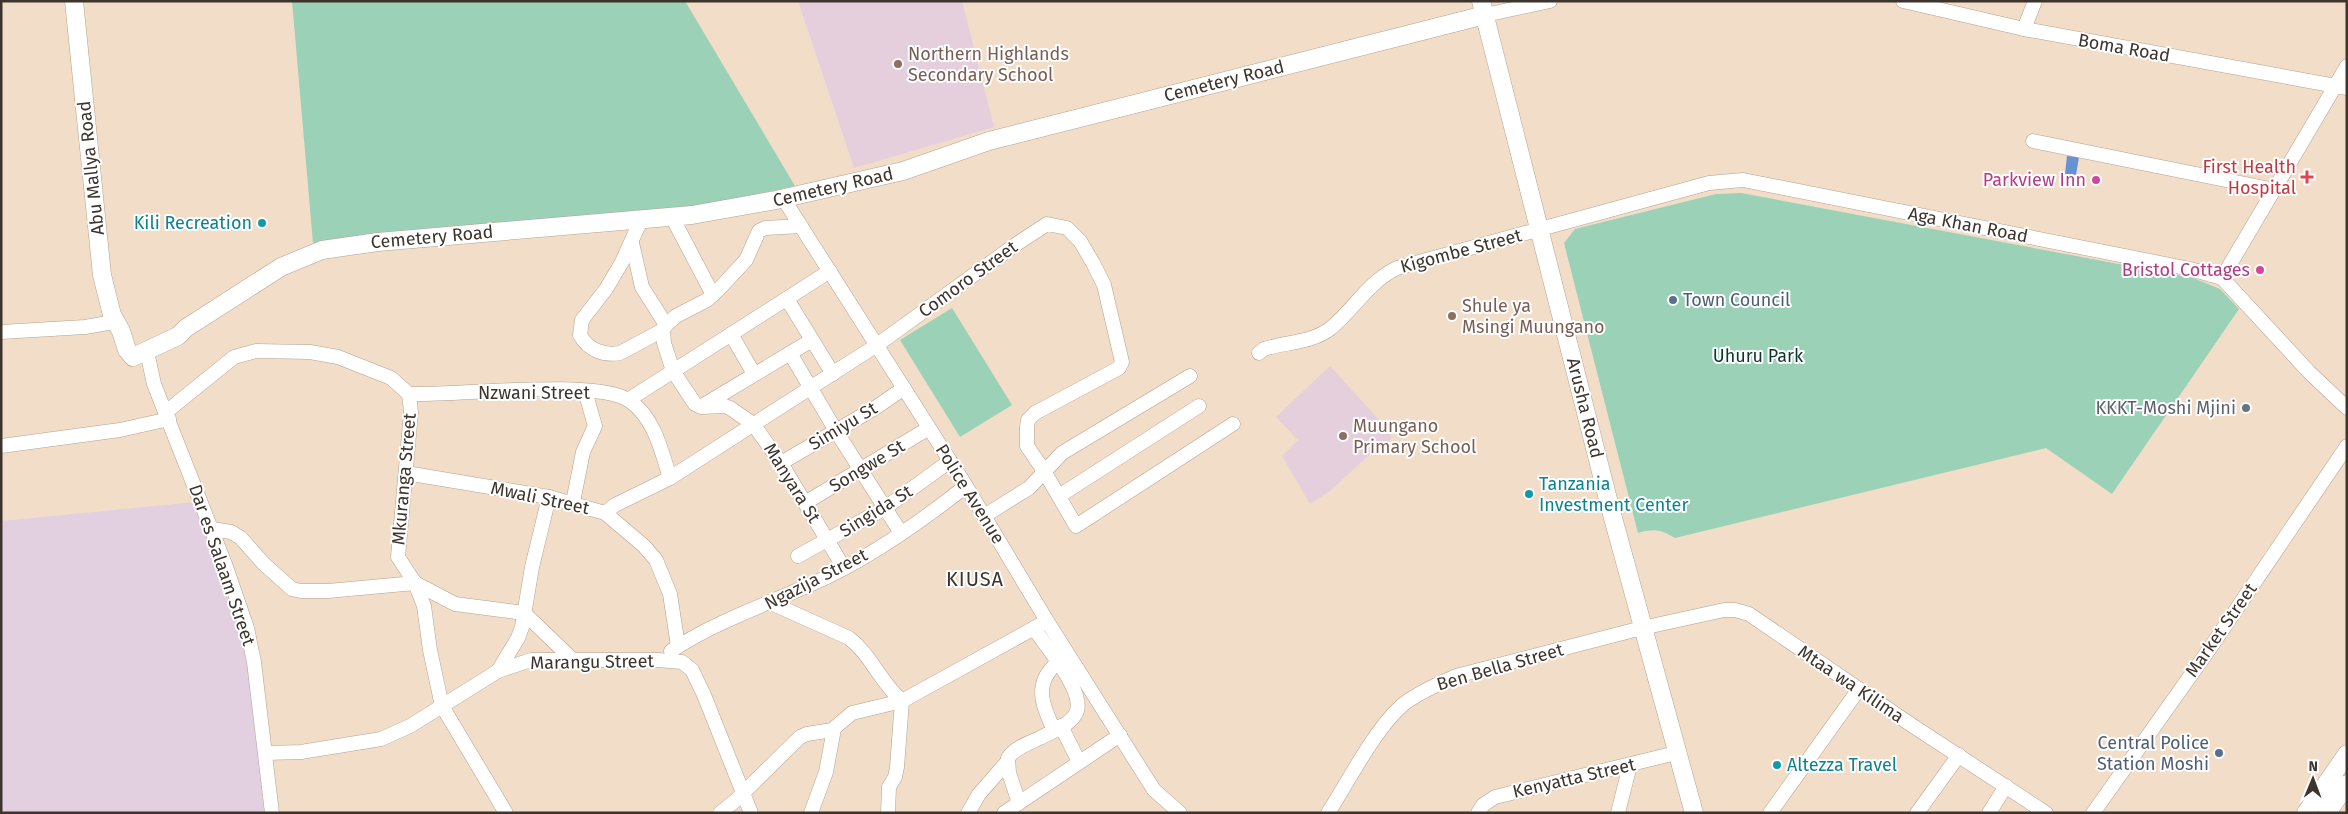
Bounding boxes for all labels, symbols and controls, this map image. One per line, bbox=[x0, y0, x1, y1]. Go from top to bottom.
street label: Boma Road bbox=[2076, 29, 2172, 67]
place label: Northern Highlands Secondary School bbox=[908, 43, 1069, 86]
street label: Cemetery Road bbox=[1162, 55, 1286, 107]
marker: Northern Highlands Secondary School bbox=[892, 58, 904, 70]
street label: Abu Mallya Road bbox=[73, 100, 109, 236]
place label: First Health Hospital bbox=[2203, 156, 2296, 199]
street label: Cemetery Road bbox=[771, 162, 895, 212]
place label: Parkview Inn bbox=[1983, 169, 2086, 191]
marker: First Health Hospital bbox=[2300, 170, 2314, 184]
marker: Parkview Inn bbox=[2090, 174, 2102, 186]
street label: Aga Khan Road bbox=[1906, 203, 2030, 247]
place label: Kili Recreation bbox=[134, 212, 252, 234]
marker: Kili Recreation bbox=[256, 217, 268, 229]
street label: Cemetery Road bbox=[370, 221, 494, 253]
street label: Kigombe Street bbox=[1398, 224, 1525, 278]
street label: Comoro Street bbox=[914, 236, 1022, 322]
place label: Bristol Cottages bbox=[2122, 259, 2250, 281]
marker: Bristol Cottages bbox=[2254, 264, 2266, 276]
place label: Town Council bbox=[1683, 289, 1790, 311]
marker: Town Council bbox=[1667, 294, 1679, 306]
place label: Shule ya Msingi Muungano bbox=[1462, 295, 1605, 338]
marker: Shule ya Msingi Muungano bbox=[1446, 310, 1458, 322]
park label: Uhuru Park bbox=[1713, 345, 1804, 367]
street label: Arusha Road bbox=[1562, 355, 1608, 461]
street label: Nzwani Street bbox=[478, 382, 590, 404]
street label: Simiyu St bbox=[805, 397, 882, 455]
place label: KKKT-Moshi Mjini bbox=[2095, 397, 2236, 419]
marker: KKKT-Moshi Mjini bbox=[2240, 402, 2252, 414]
street label: Mkuranga Street bbox=[387, 411, 421, 546]
place label: Muungano Primary School bbox=[1353, 415, 1476, 458]
marker: Muungano Primary School bbox=[1337, 430, 1349, 442]
street label: Songwe St bbox=[825, 435, 909, 497]
street label: Manyara St bbox=[759, 439, 825, 527]
street label: Police Avenue bbox=[931, 440, 1009, 548]
place label: Tanzania Investment Center bbox=[1539, 473, 1688, 516]
street label: Mwali Street bbox=[489, 477, 592, 519]
street label: Singida St bbox=[836, 480, 917, 542]
street label: Dar es Salaam Street bbox=[184, 482, 260, 649]
marker: Tanzania Investment Center bbox=[1523, 488, 1535, 500]
street label: Ngazija Street bbox=[761, 543, 872, 614]
district label: KIUSA bbox=[946, 567, 1004, 591]
street label: Market Street bbox=[2181, 578, 2262, 681]
street label: Ben Bella Street bbox=[1434, 638, 1566, 696]
street label: Mtaa wa Kilima bbox=[1794, 640, 1908, 728]
street label: Marangu Street bbox=[530, 650, 655, 674]
place label: Central Police Station Moshi bbox=[2097, 732, 2209, 775]
marker: Central Police Station Moshi bbox=[2213, 747, 2225, 759]
street label: Kenyatta Street bbox=[1511, 753, 1638, 803]
place label: Altezza Travel bbox=[1787, 754, 1897, 776]
north arrow bbox=[2288, 754, 2338, 804]
text: N bbox=[2308, 758, 2318, 775]
marker: Altezza Travel bbox=[1771, 759, 1783, 771]

